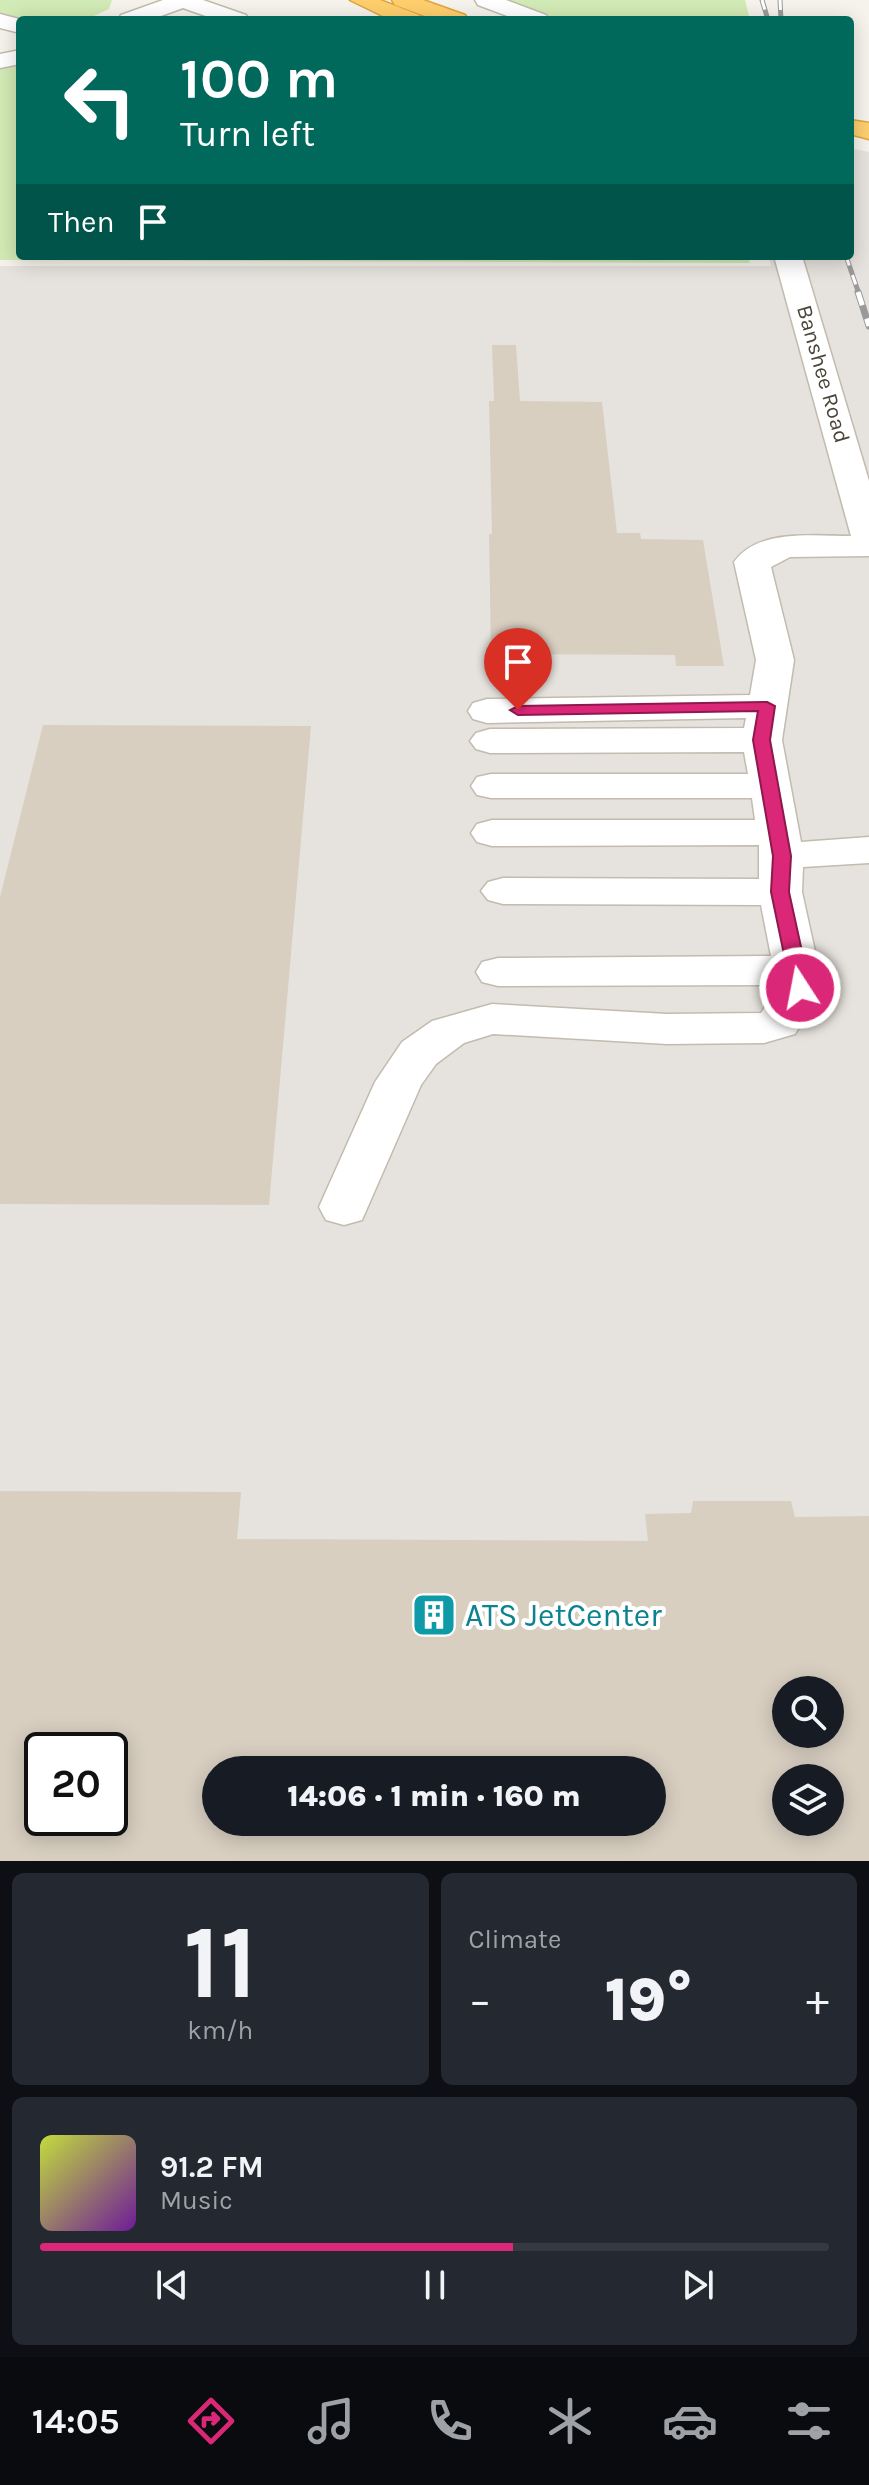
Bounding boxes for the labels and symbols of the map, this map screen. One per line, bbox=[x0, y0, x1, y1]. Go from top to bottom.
street label: Banshee Road bbox=[791, 302, 855, 446]
pin bbox=[484, 628, 552, 710]
position arrow bbox=[758, 946, 842, 1030]
building icon: ATS JetCenter bbox=[410, 1591, 458, 1639]
place label: ATS JetCenter bbox=[465, 1597, 662, 1634]
speed limit sign: 20 bbox=[24, 1732, 128, 1836]

